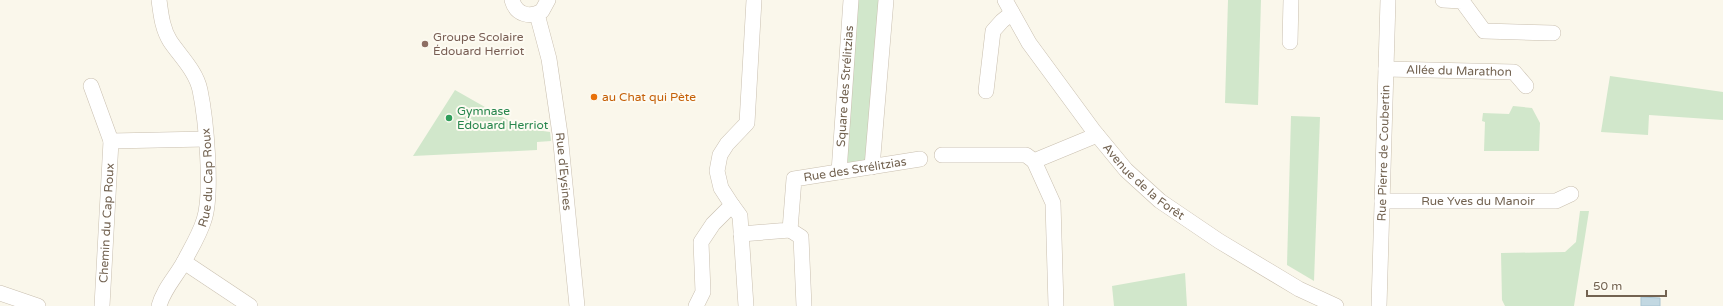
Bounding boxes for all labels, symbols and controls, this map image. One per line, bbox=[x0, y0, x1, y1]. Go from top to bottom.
street label: Square des Strélitzias bbox=[834, 25, 856, 147]
place label: Groupe Scolaire Édouard Herriot bbox=[433, 30, 525, 58]
marker: Groupe Scolaire Édouard Herriot bbox=[420, 39, 430, 49]
street label: Allée du Marathon bbox=[1406, 62, 1512, 79]
street label: Rue Pierre de Coubertin bbox=[1374, 85, 1393, 222]
place label: au Chat qui Pète bbox=[602, 90, 696, 104]
marker: au Chat qui Pète bbox=[589, 92, 599, 102]
place label: Gymnase Edouard Herriot bbox=[457, 104, 549, 132]
marker: Gymnase Edouard Herriot bbox=[444, 113, 454, 123]
street label: Rue du Cap Roux bbox=[195, 127, 215, 229]
street label: Rue d'Eysines bbox=[553, 132, 575, 211]
street label: Avenue de la Forêt bbox=[1100, 141, 1188, 223]
street label: Rue des Strélitzias bbox=[802, 154, 908, 184]
street label: Chemin du Cap Roux bbox=[96, 163, 117, 284]
street label: Rue Yves du Manoir bbox=[1421, 194, 1535, 208]
scale bar bbox=[1587, 272, 1666, 298]
text: 50 m bbox=[1593, 279, 1622, 293]

